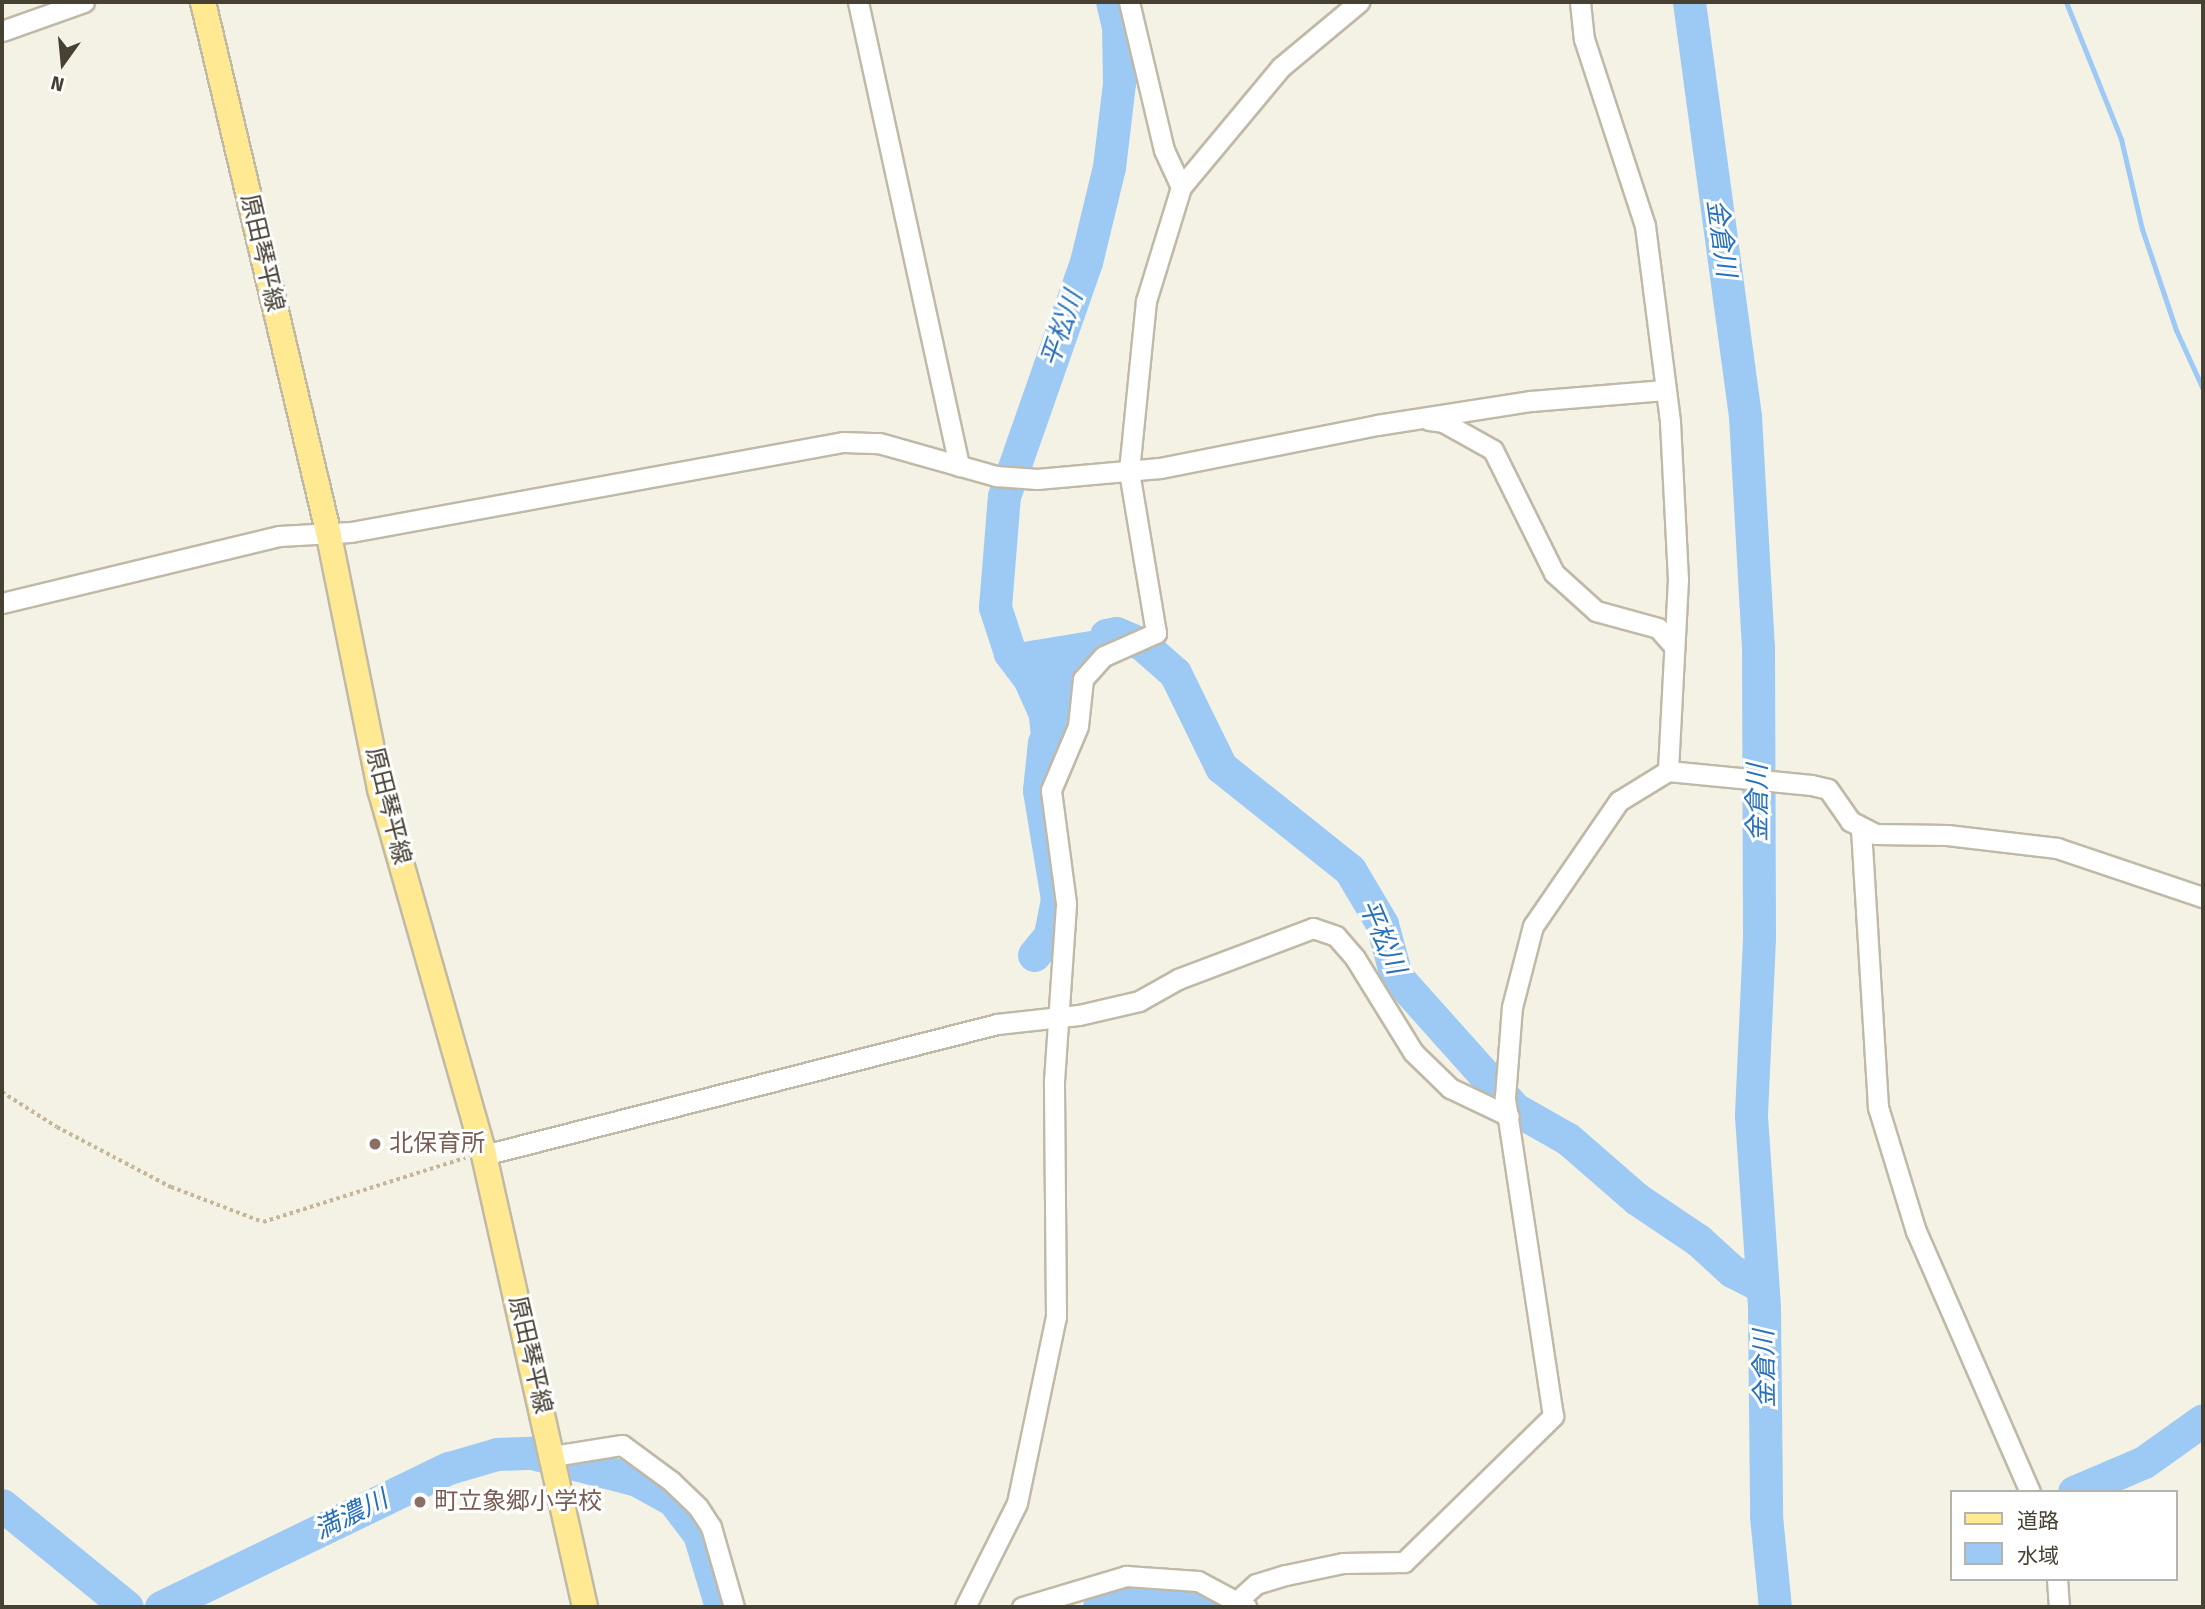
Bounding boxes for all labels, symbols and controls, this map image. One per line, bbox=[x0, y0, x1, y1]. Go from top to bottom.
north arrow bbox=[28, 28, 98, 98]
text: N bbox=[48, 71, 67, 97]
street label: 原田琴平線 bbox=[234, 191, 290, 315]
water label: 金倉川 bbox=[1700, 197, 1742, 279]
water label: 平松川 bbox=[1035, 287, 1089, 371]
street label: 原田琴平線 bbox=[360, 744, 416, 868]
water label: 金倉川 bbox=[1742, 764, 1774, 842]
water label: 平松川 bbox=[1352, 895, 1412, 979]
place label: 北保育所 bbox=[389, 1130, 485, 1158]
marker: 北保育所 bbox=[367, 1136, 383, 1152]
street label: 原田琴平線 bbox=[502, 1293, 558, 1417]
water label: 金倉川 bbox=[1749, 1330, 1781, 1408]
water label: 満濃川 bbox=[309, 1484, 393, 1546]
place label: 町立象郷小学校 bbox=[434, 1488, 602, 1516]
legend bbox=[1950, 1490, 2177, 1581]
marker: 町立象郷小学校 bbox=[412, 1494, 428, 1510]
text: 道路 bbox=[2017, 1508, 2059, 1534]
text: 水域 bbox=[2017, 1543, 2059, 1569]

